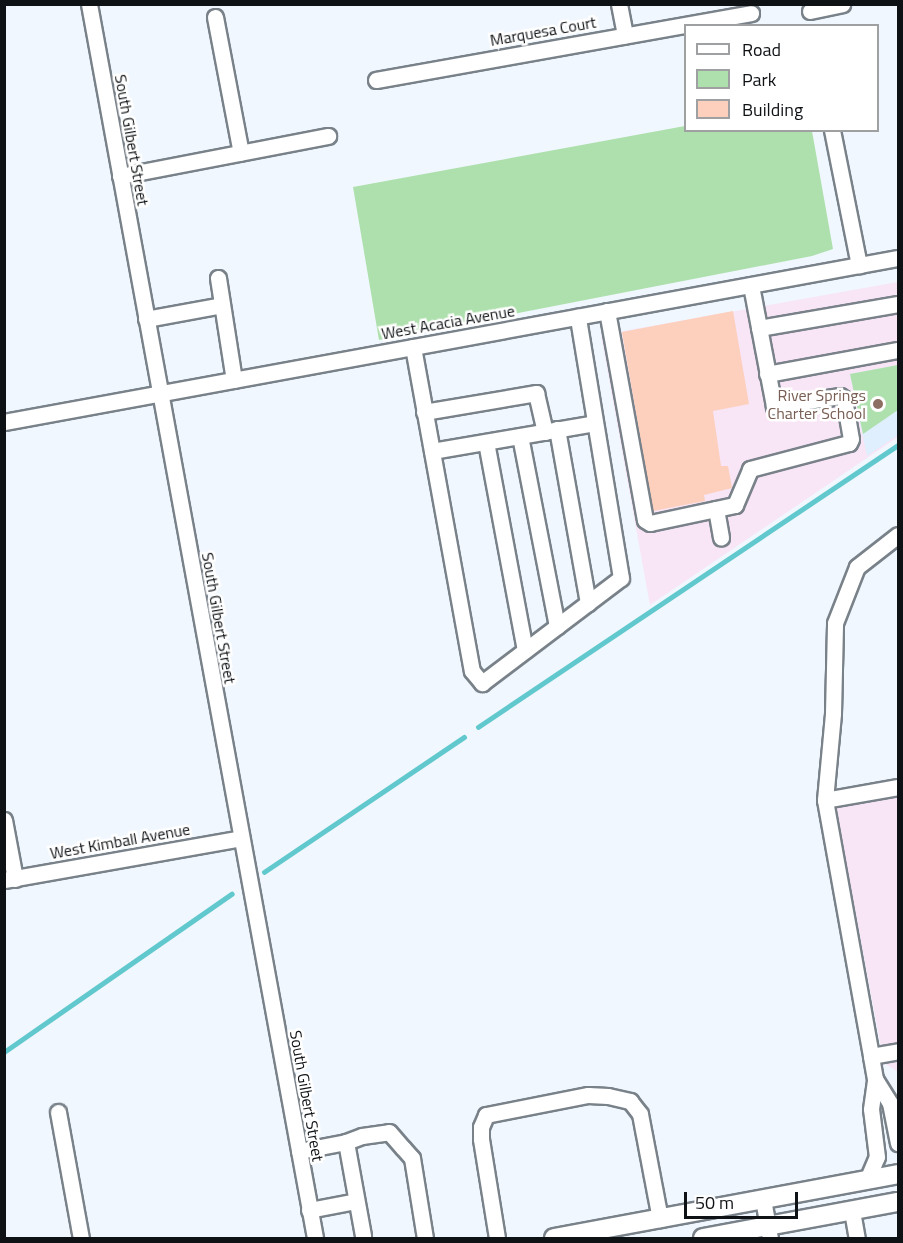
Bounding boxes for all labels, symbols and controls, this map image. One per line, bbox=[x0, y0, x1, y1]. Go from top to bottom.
street label: Marquesa Court bbox=[488, 12, 598, 50]
legend bbox=[684, 24, 879, 132]
text: Road bbox=[742, 36, 781, 63]
text: Park bbox=[742, 66, 776, 93]
street label: South Gilbert Street bbox=[111, 73, 153, 207]
text: Building bbox=[742, 96, 803, 123]
street label: West Acacia Avenue bbox=[380, 301, 516, 343]
place label: River Springs Charter School bbox=[768, 385, 866, 423]
marker: River Springs Charter School bbox=[871, 397, 885, 411]
street label: South Gilbert Street bbox=[198, 551, 240, 685]
street label: West Kimball Avenue bbox=[48, 819, 192, 863]
street label: South Gilbert Street bbox=[286, 1029, 328, 1163]
scale bar bbox=[687, 1180, 801, 1218]
text: 50 m bbox=[695, 1189, 734, 1216]

